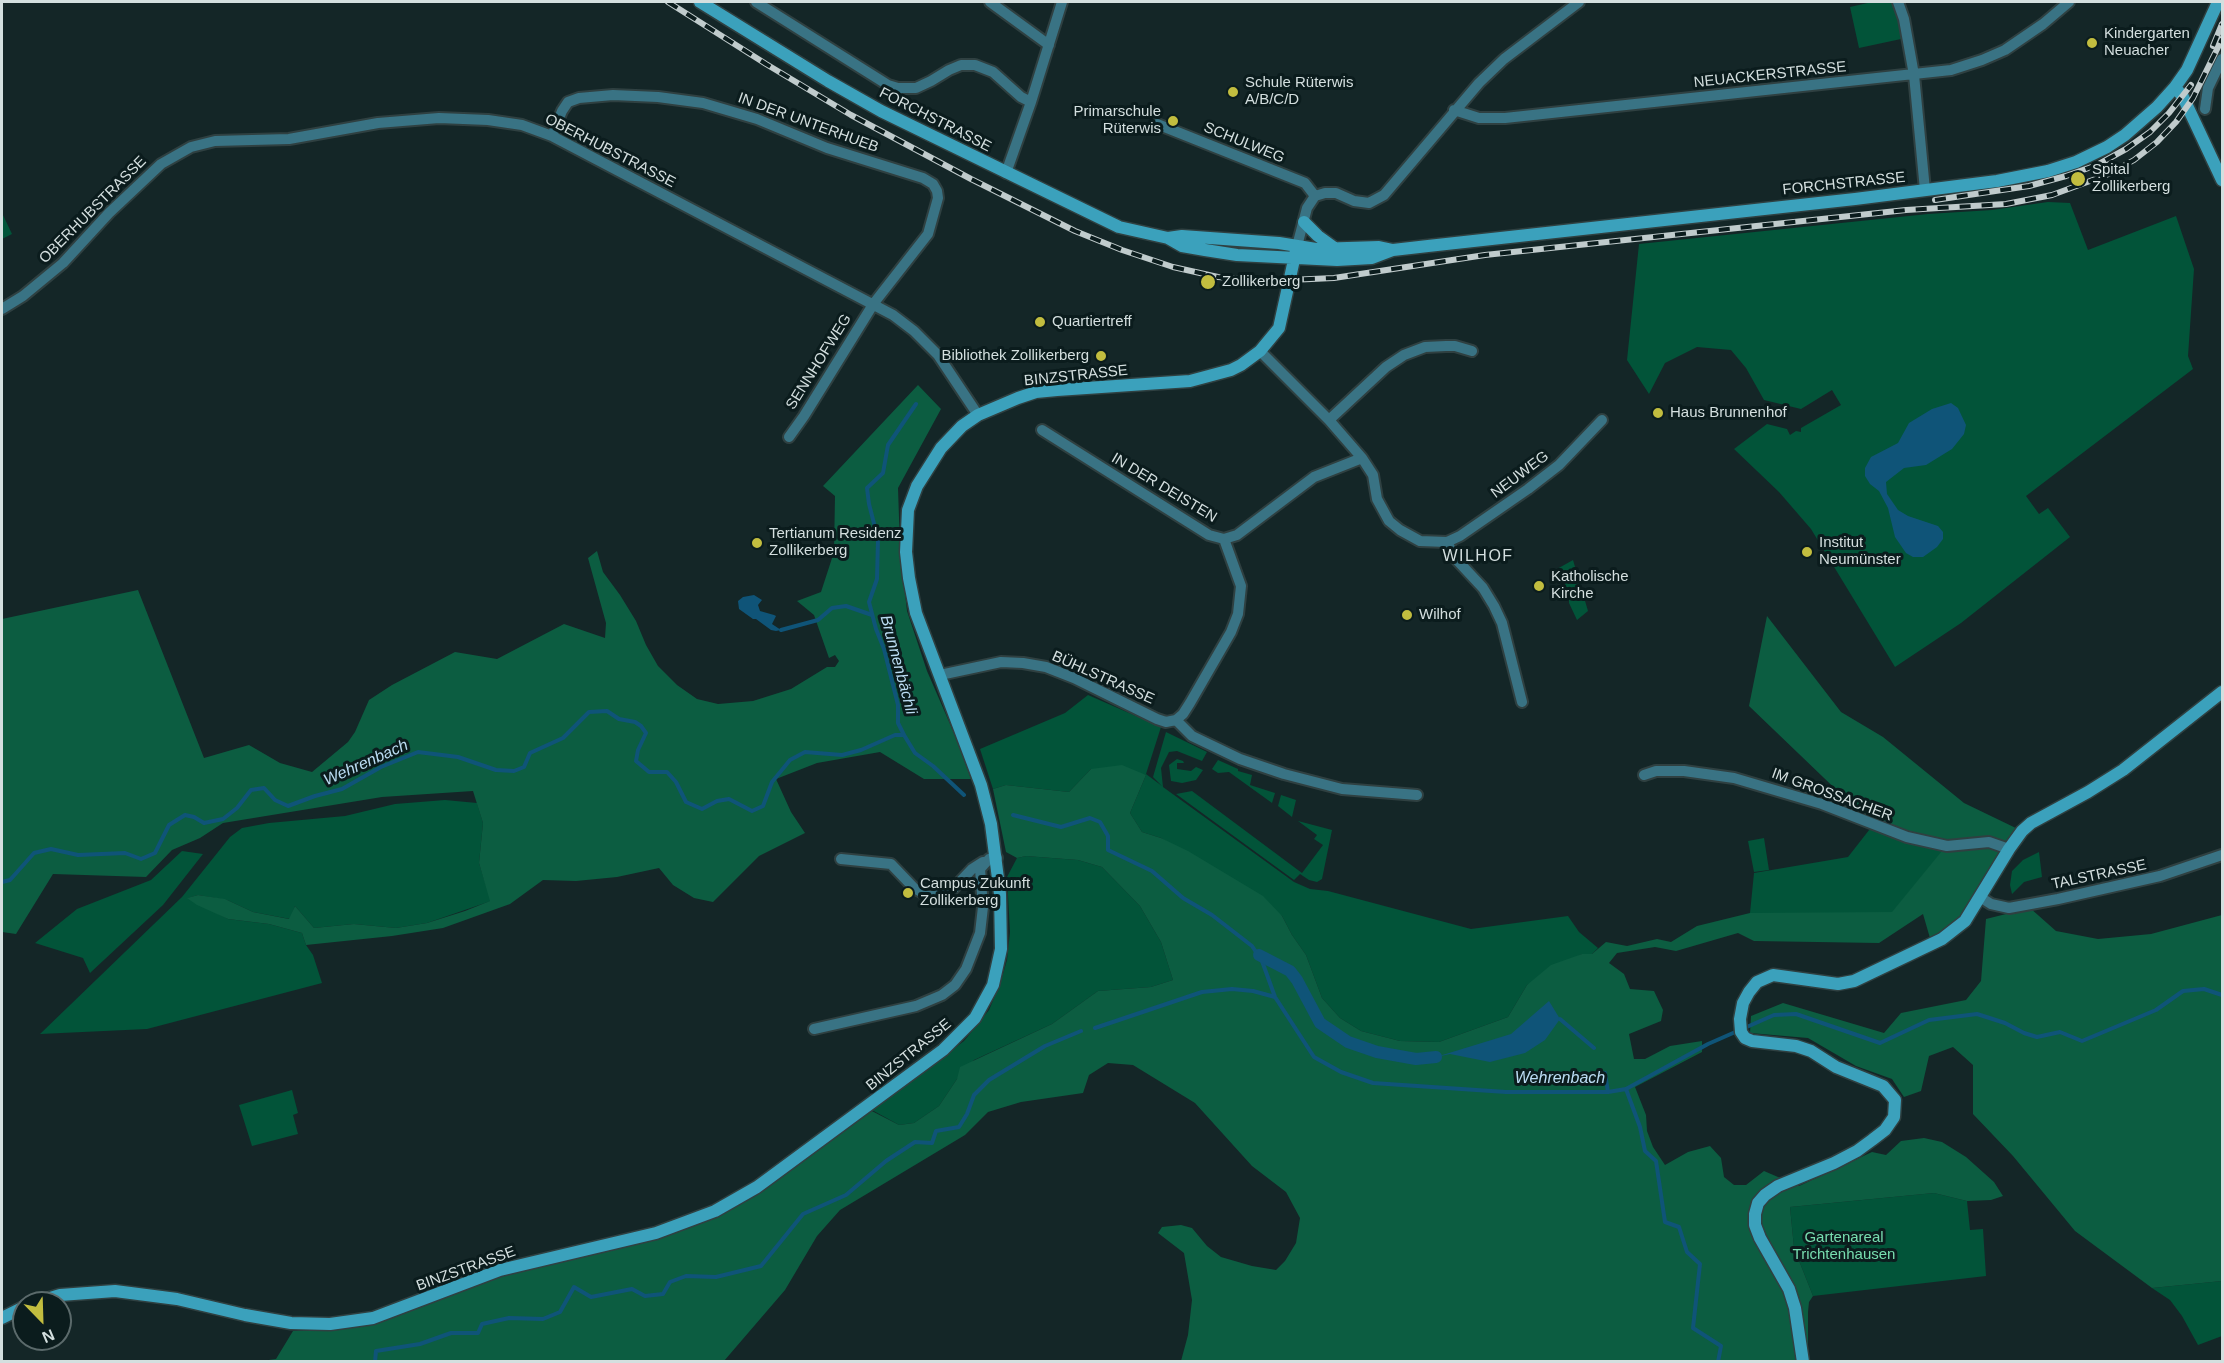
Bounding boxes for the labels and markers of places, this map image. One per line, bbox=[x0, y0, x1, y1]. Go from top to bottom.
place label: Kindergarten Neuacher bbox=[2104, 25, 2190, 60]
marker: Kindergarten Neuacher bbox=[2085, 36, 2099, 50]
place label: Schule Rüterwis A/B/C/D bbox=[1245, 74, 1353, 109]
marker: Schule Rüterwis A/B/C/D bbox=[1226, 85, 1240, 99]
place label: Primarschule Rüterwis bbox=[1073, 103, 1161, 138]
marker: Primarschule Rüterwis bbox=[1166, 114, 1180, 128]
place label: Spital Zollikerberg bbox=[2092, 161, 2170, 196]
marker: Spital Zollikerberg bbox=[2069, 170, 2087, 188]
marker: Zollikerberg bbox=[1199, 273, 1217, 291]
place label: Zollikerberg bbox=[1222, 273, 1300, 291]
place label: Quartiertreff bbox=[1052, 313, 1132, 331]
marker: Quartiertreff bbox=[1033, 315, 1047, 329]
place label: Bibliothek Zollikerberg bbox=[941, 347, 1089, 365]
marker: Bibliothek Zollikerberg bbox=[1094, 349, 1108, 363]
place label: Haus Brunnenhof bbox=[1670, 404, 1787, 422]
marker: Haus Brunnenhof bbox=[1651, 406, 1665, 420]
place label: Tertianum Residenz Zollikerberg bbox=[769, 525, 902, 560]
place label: Institut Neumünster bbox=[1819, 534, 1901, 569]
marker: Tertianum Residenz Zollikerberg bbox=[750, 536, 764, 550]
marker: Institut Neumünster bbox=[1800, 545, 1814, 559]
place label: Katholische Kirche bbox=[1551, 568, 1629, 603]
marker: Katholische Kirche bbox=[1532, 579, 1546, 593]
place label: Wilhof bbox=[1419, 606, 1461, 624]
marker: Wilhof bbox=[1400, 608, 1414, 622]
place label: Campus Zukunft Zollikerberg bbox=[920, 875, 1030, 910]
marker: Campus Zukunft Zollikerberg bbox=[901, 886, 915, 900]

